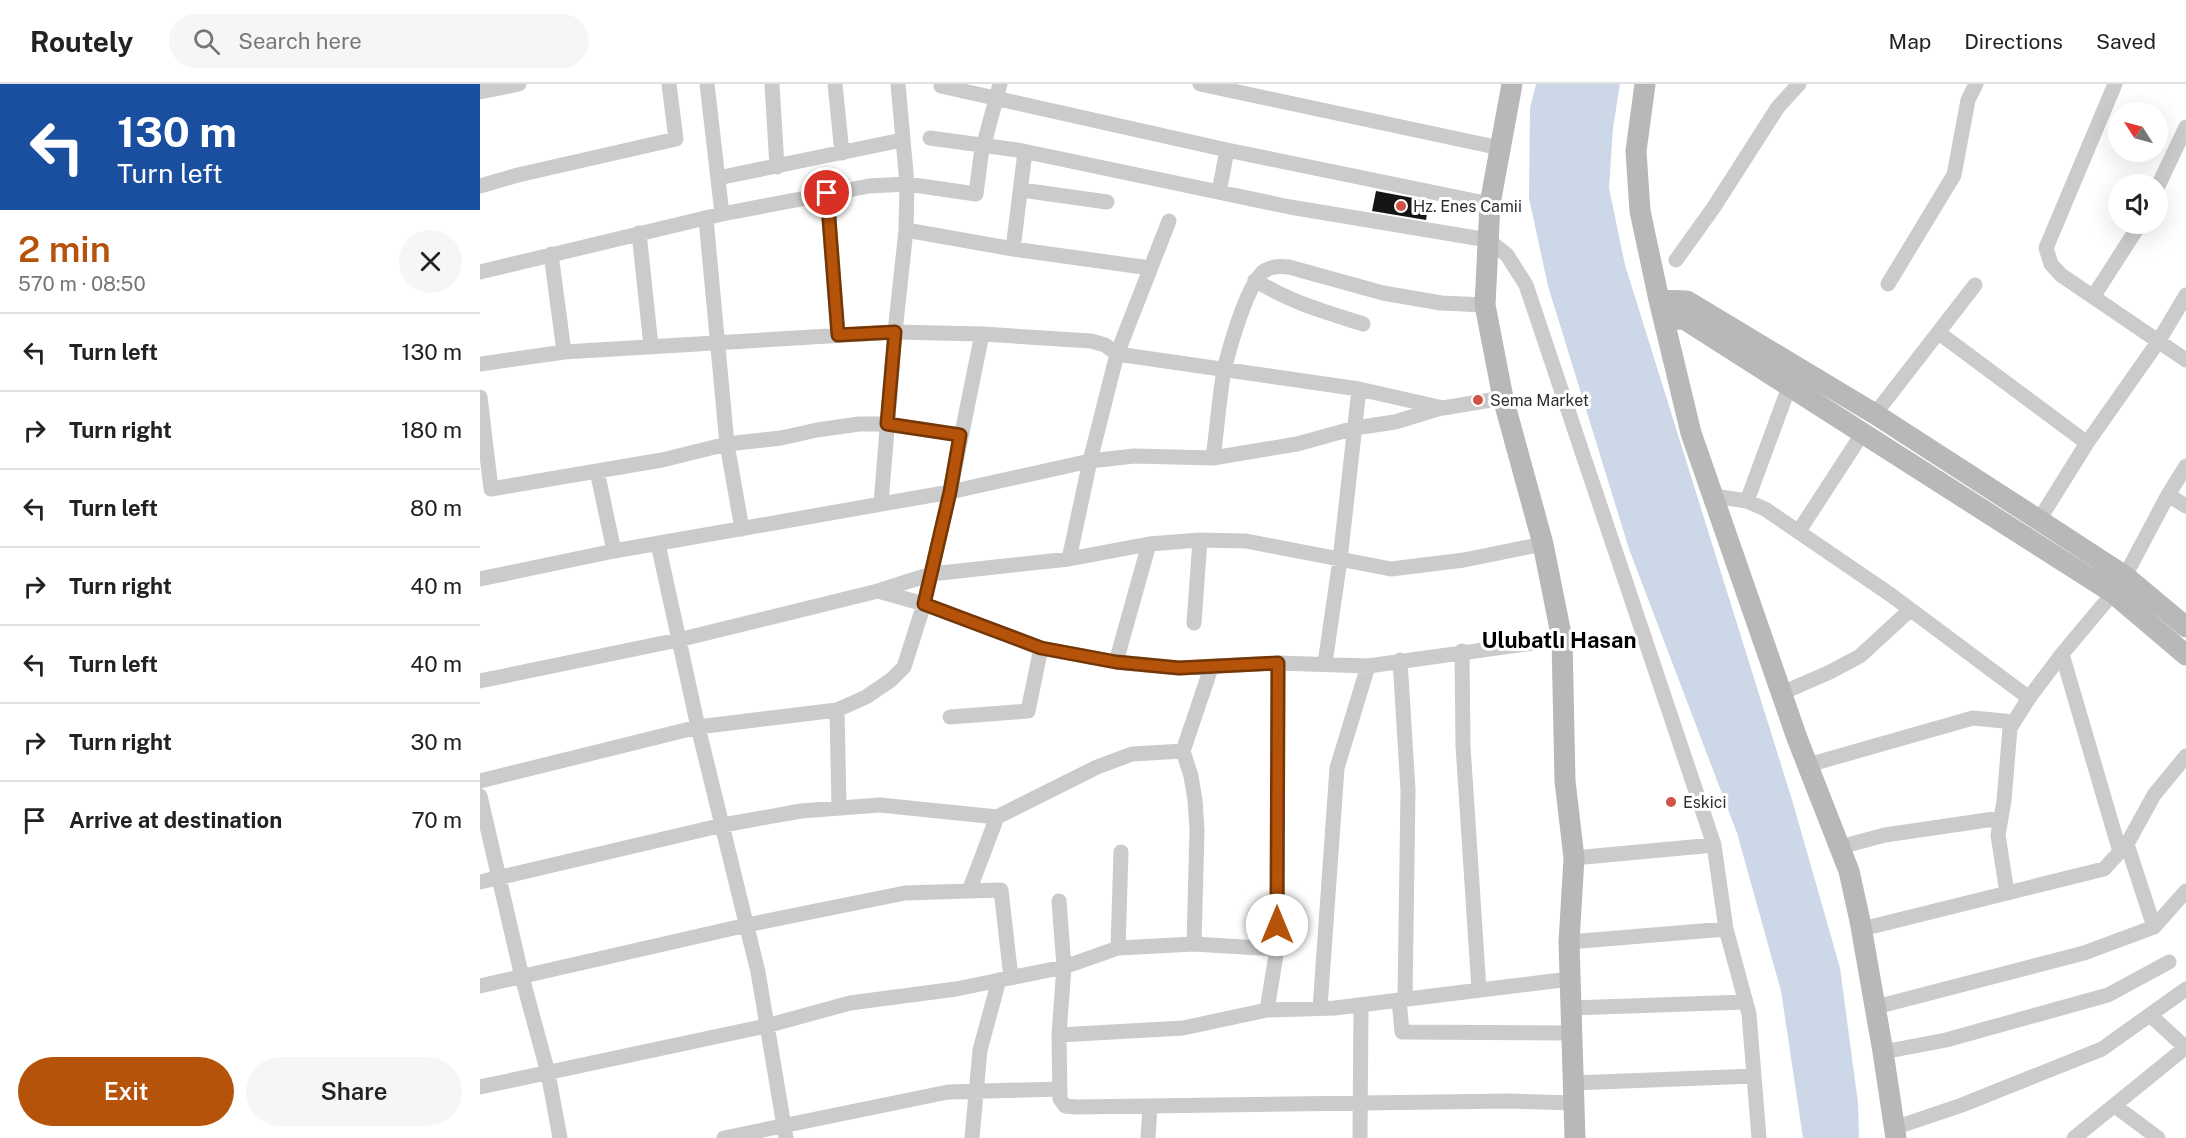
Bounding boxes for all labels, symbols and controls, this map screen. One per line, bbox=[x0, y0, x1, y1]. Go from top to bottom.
search box bbox=[169, 14, 589, 68]
text: Routely bbox=[30, 25, 133, 58]
icon: search bbox=[190, 25, 223, 58]
text: Search here bbox=[238, 28, 362, 54]
text: Map bbox=[1889, 29, 1931, 54]
text: Directions bbox=[1964, 29, 2063, 54]
text: Saved bbox=[2096, 29, 2156, 54]
north arrow bbox=[2108, 102, 2168, 162]
map controls bbox=[2108, 102, 2168, 234]
text: 130 m bbox=[117, 107, 237, 156]
icon: left bbox=[18, 108, 96, 186]
text: Turn left bbox=[117, 157, 223, 189]
pin bbox=[801, 167, 852, 218]
button: sound bbox=[2108, 174, 2168, 234]
icon: arrive bbox=[810, 176, 843, 209]
place label: Hz. Enes Camii bbox=[1413, 197, 1522, 216]
marker: Hz. Enes Camii bbox=[1394, 199, 1408, 213]
text: 2 min bbox=[18, 228, 111, 270]
button: close bbox=[399, 230, 462, 293]
text: 570 m · 08:50 bbox=[18, 272, 146, 296]
icon: left bbox=[18, 336, 51, 369]
text: Turn left bbox=[69, 339, 158, 365]
text: 130 m bbox=[401, 339, 462, 365]
place label: Sema Market bbox=[1490, 391, 1589, 410]
marker: Sema Market bbox=[1471, 393, 1485, 407]
icon: right bbox=[18, 414, 51, 447]
text: Turn right bbox=[69, 417, 172, 443]
text: 180 m bbox=[401, 417, 462, 443]
icon: left bbox=[18, 492, 51, 525]
text: Turn left bbox=[69, 495, 158, 521]
text: 80 m bbox=[410, 495, 462, 521]
icon: right bbox=[18, 570, 51, 603]
text: Turn right bbox=[69, 573, 172, 599]
text: 40 m bbox=[410, 573, 462, 599]
district label: Ulubatlı Hasan bbox=[1481, 627, 1637, 653]
icon: left bbox=[18, 648, 51, 681]
text: Turn left bbox=[69, 651, 158, 677]
text: 40 m bbox=[410, 651, 462, 677]
icon: right bbox=[18, 726, 51, 759]
text: Turn right bbox=[69, 729, 172, 755]
text: 30 m bbox=[410, 729, 462, 755]
place label: Eskici bbox=[1683, 793, 1726, 812]
marker: Eskici bbox=[1664, 795, 1678, 809]
icon: arrive bbox=[18, 804, 51, 837]
text: Arrive at destination bbox=[69, 807, 282, 833]
text: 70 m bbox=[411, 807, 462, 833]
position arrow bbox=[1245, 893, 1309, 957]
button: Exit bbox=[18, 1057, 234, 1126]
button: Share bbox=[246, 1057, 462, 1126]

